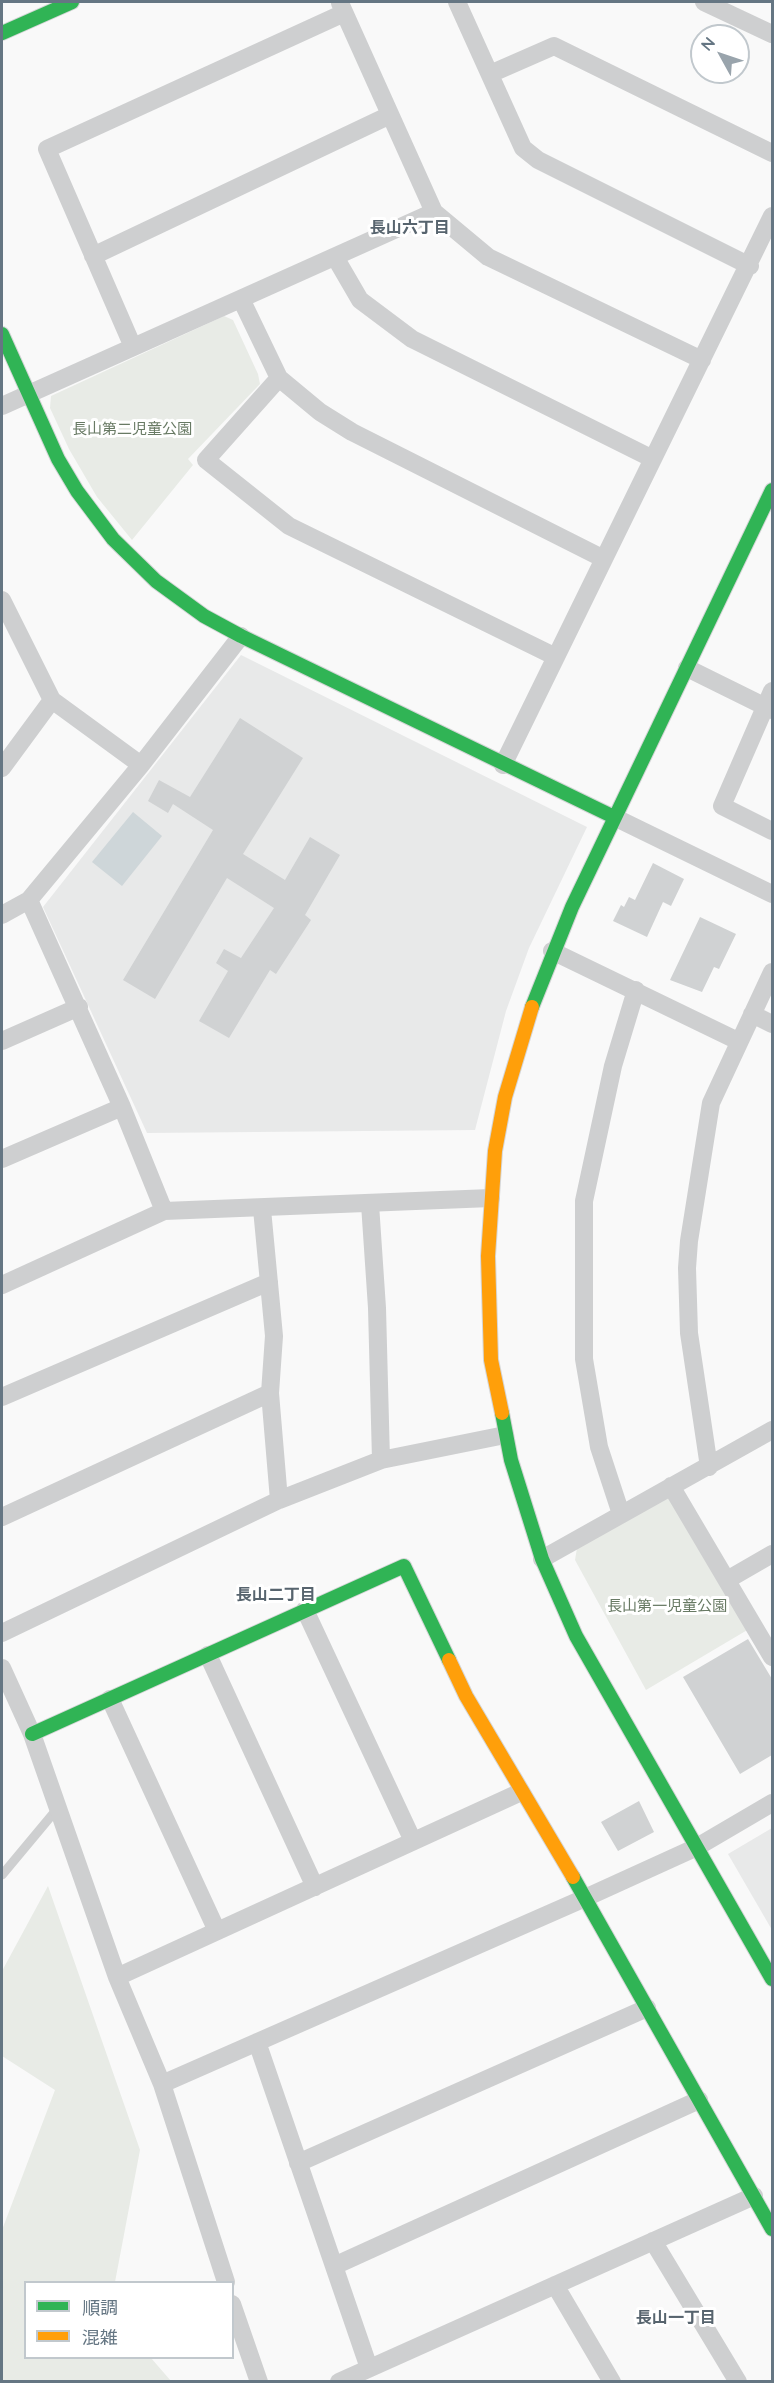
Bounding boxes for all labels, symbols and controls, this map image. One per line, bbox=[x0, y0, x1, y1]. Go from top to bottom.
north arrow bbox=[690, 24, 750, 84]
text: N bbox=[696, 33, 719, 55]
district label: 長山六丁目 bbox=[370, 218, 450, 238]
park label: 長山第二児童公園 bbox=[72, 420, 192, 438]
district label: 長山二丁目 bbox=[236, 1585, 316, 1605]
park label: 長山第一児童公園 bbox=[607, 1597, 727, 1615]
legend bbox=[24, 2281, 234, 2359]
text: 順調 bbox=[82, 2296, 118, 2319]
district label: 長山一丁目 bbox=[636, 2308, 716, 2328]
text: 混雑 bbox=[82, 2326, 118, 2349]

